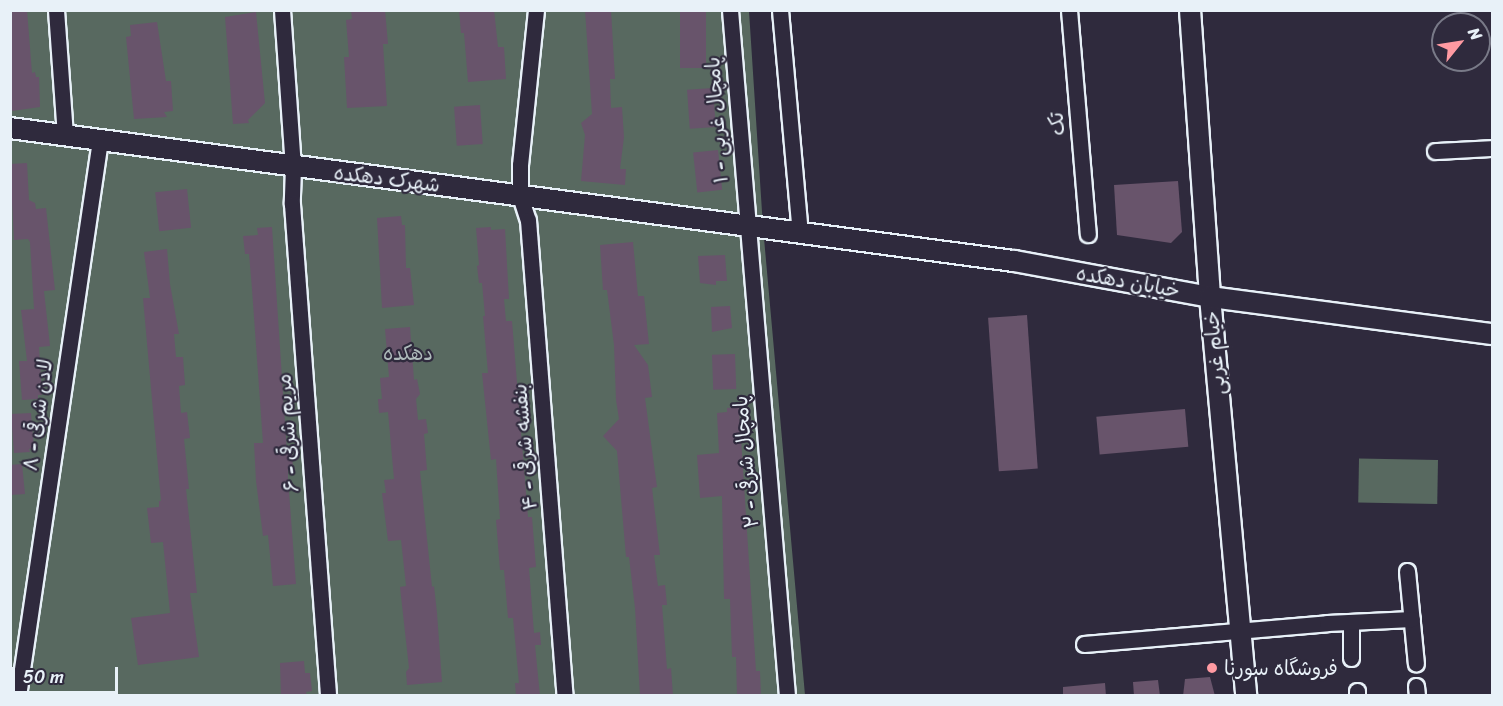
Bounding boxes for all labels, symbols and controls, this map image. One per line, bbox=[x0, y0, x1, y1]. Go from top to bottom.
north arrow bbox=[1431, 12, 1491, 72]
text: N bbox=[1460, 22, 1491, 46]
street label: پامچال غربی - ۱ bbox=[701, 56, 733, 184]
street label: تک bbox=[1044, 111, 1070, 137]
street label: شهرک دهکده bbox=[333, 161, 441, 197]
street label: خیابان دهکده bbox=[1074, 261, 1182, 303]
street label: خیام غربی bbox=[1199, 310, 1231, 396]
park label: دهکده bbox=[383, 341, 433, 365]
street label: لادن شرقی - ۸ bbox=[18, 358, 58, 472]
street label: مریم شرقی - ۶ bbox=[272, 373, 304, 493]
street label: بنفشه شرقی - ۴ bbox=[508, 383, 542, 511]
street label: پامچال شرقی - ۲ bbox=[728, 395, 764, 529]
scale bar bbox=[15, 655, 122, 693]
place label: فروشگاه سورنا bbox=[1224, 656, 1338, 680]
text: 50 m bbox=[23, 661, 64, 693]
marker: فروشگاه سورنا bbox=[1205, 661, 1219, 675]

